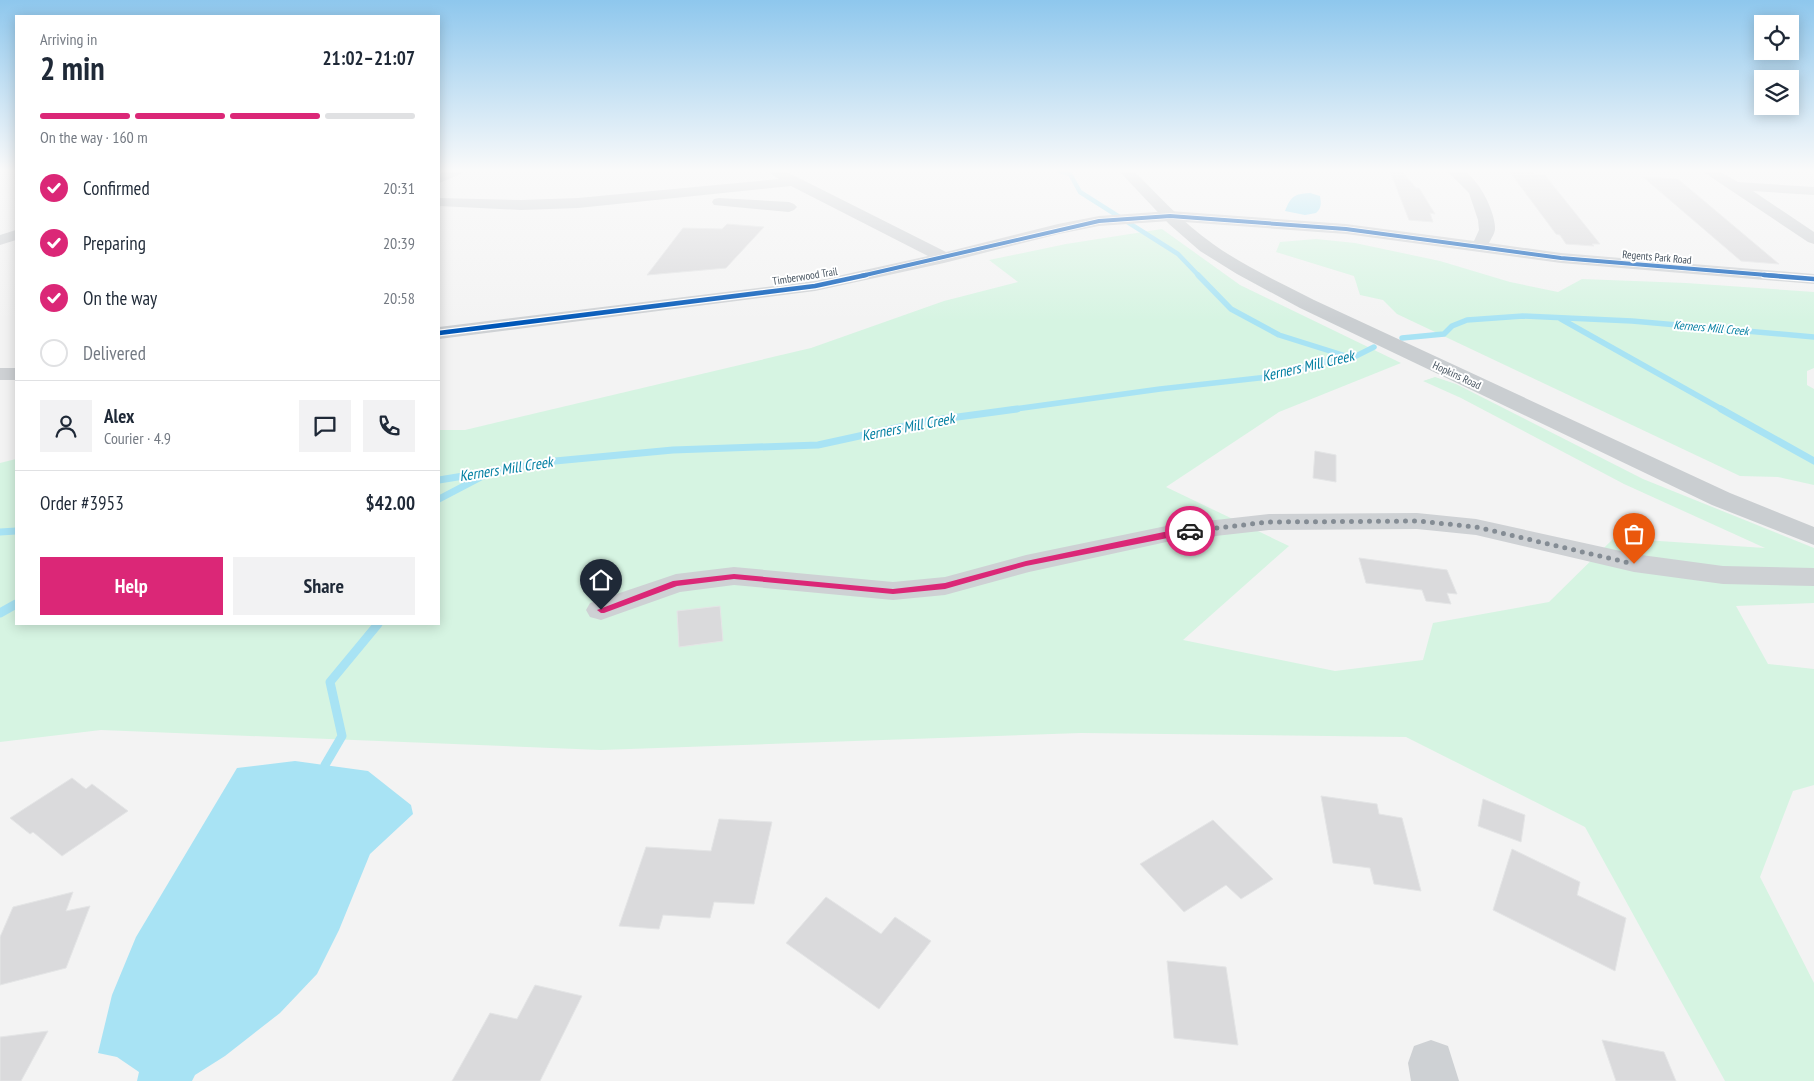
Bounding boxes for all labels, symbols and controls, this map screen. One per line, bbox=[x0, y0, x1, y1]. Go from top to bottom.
map controls bbox=[1754, 15, 1799, 115]
button: locate bbox=[1754, 15, 1799, 60]
text: Arriving in bbox=[40, 29, 97, 49]
text: 21:02–21:07 bbox=[322, 46, 415, 70]
text: 2 min bbox=[40, 47, 105, 89]
button: layers bbox=[1754, 70, 1799, 115]
text: On the way · 160 m bbox=[40, 127, 148, 147]
icon: check bbox=[40, 174, 68, 202]
text: Confirmed bbox=[83, 176, 150, 200]
text: 20:31 bbox=[383, 178, 415, 198]
icon: check bbox=[40, 229, 68, 257]
text: Preparing bbox=[83, 231, 146, 255]
text: 20:39 bbox=[383, 233, 415, 253]
street label: Regents Park Road bbox=[1622, 247, 1693, 267]
street label: Timberwood Trail bbox=[771, 264, 839, 288]
icon: check bbox=[40, 284, 68, 312]
text: On the way bbox=[83, 286, 157, 310]
text: 20:58 bbox=[383, 288, 415, 308]
water label: Kerners Mill Creek bbox=[1673, 317, 1751, 338]
text: Delivered bbox=[83, 341, 146, 365]
water label: Kerners Mill Creek bbox=[1260, 345, 1358, 385]
street label: Hopkins Road bbox=[1431, 358, 1484, 392]
button: person bbox=[40, 400, 92, 452]
button: chat bbox=[299, 400, 351, 452]
button: phone bbox=[363, 400, 415, 452]
text: Alex bbox=[104, 404, 134, 428]
water label: Kerners Mill Creek bbox=[860, 408, 958, 445]
text: Courier · 4.9 bbox=[104, 428, 171, 448]
water label: Kerners Mill Creek bbox=[458, 451, 556, 485]
text: Order #3953 bbox=[40, 491, 124, 515]
text: $42.00 bbox=[366, 491, 415, 515]
courier bbox=[1165, 506, 1215, 556]
pin bbox=[1613, 513, 1655, 564]
icon: car bbox=[1176, 517, 1204, 545]
icon: bag bbox=[1620, 520, 1648, 548]
button: Help bbox=[40, 557, 223, 615]
button: Share bbox=[233, 557, 415, 615]
pin bbox=[580, 559, 622, 610]
icon: home bbox=[587, 566, 615, 594]

